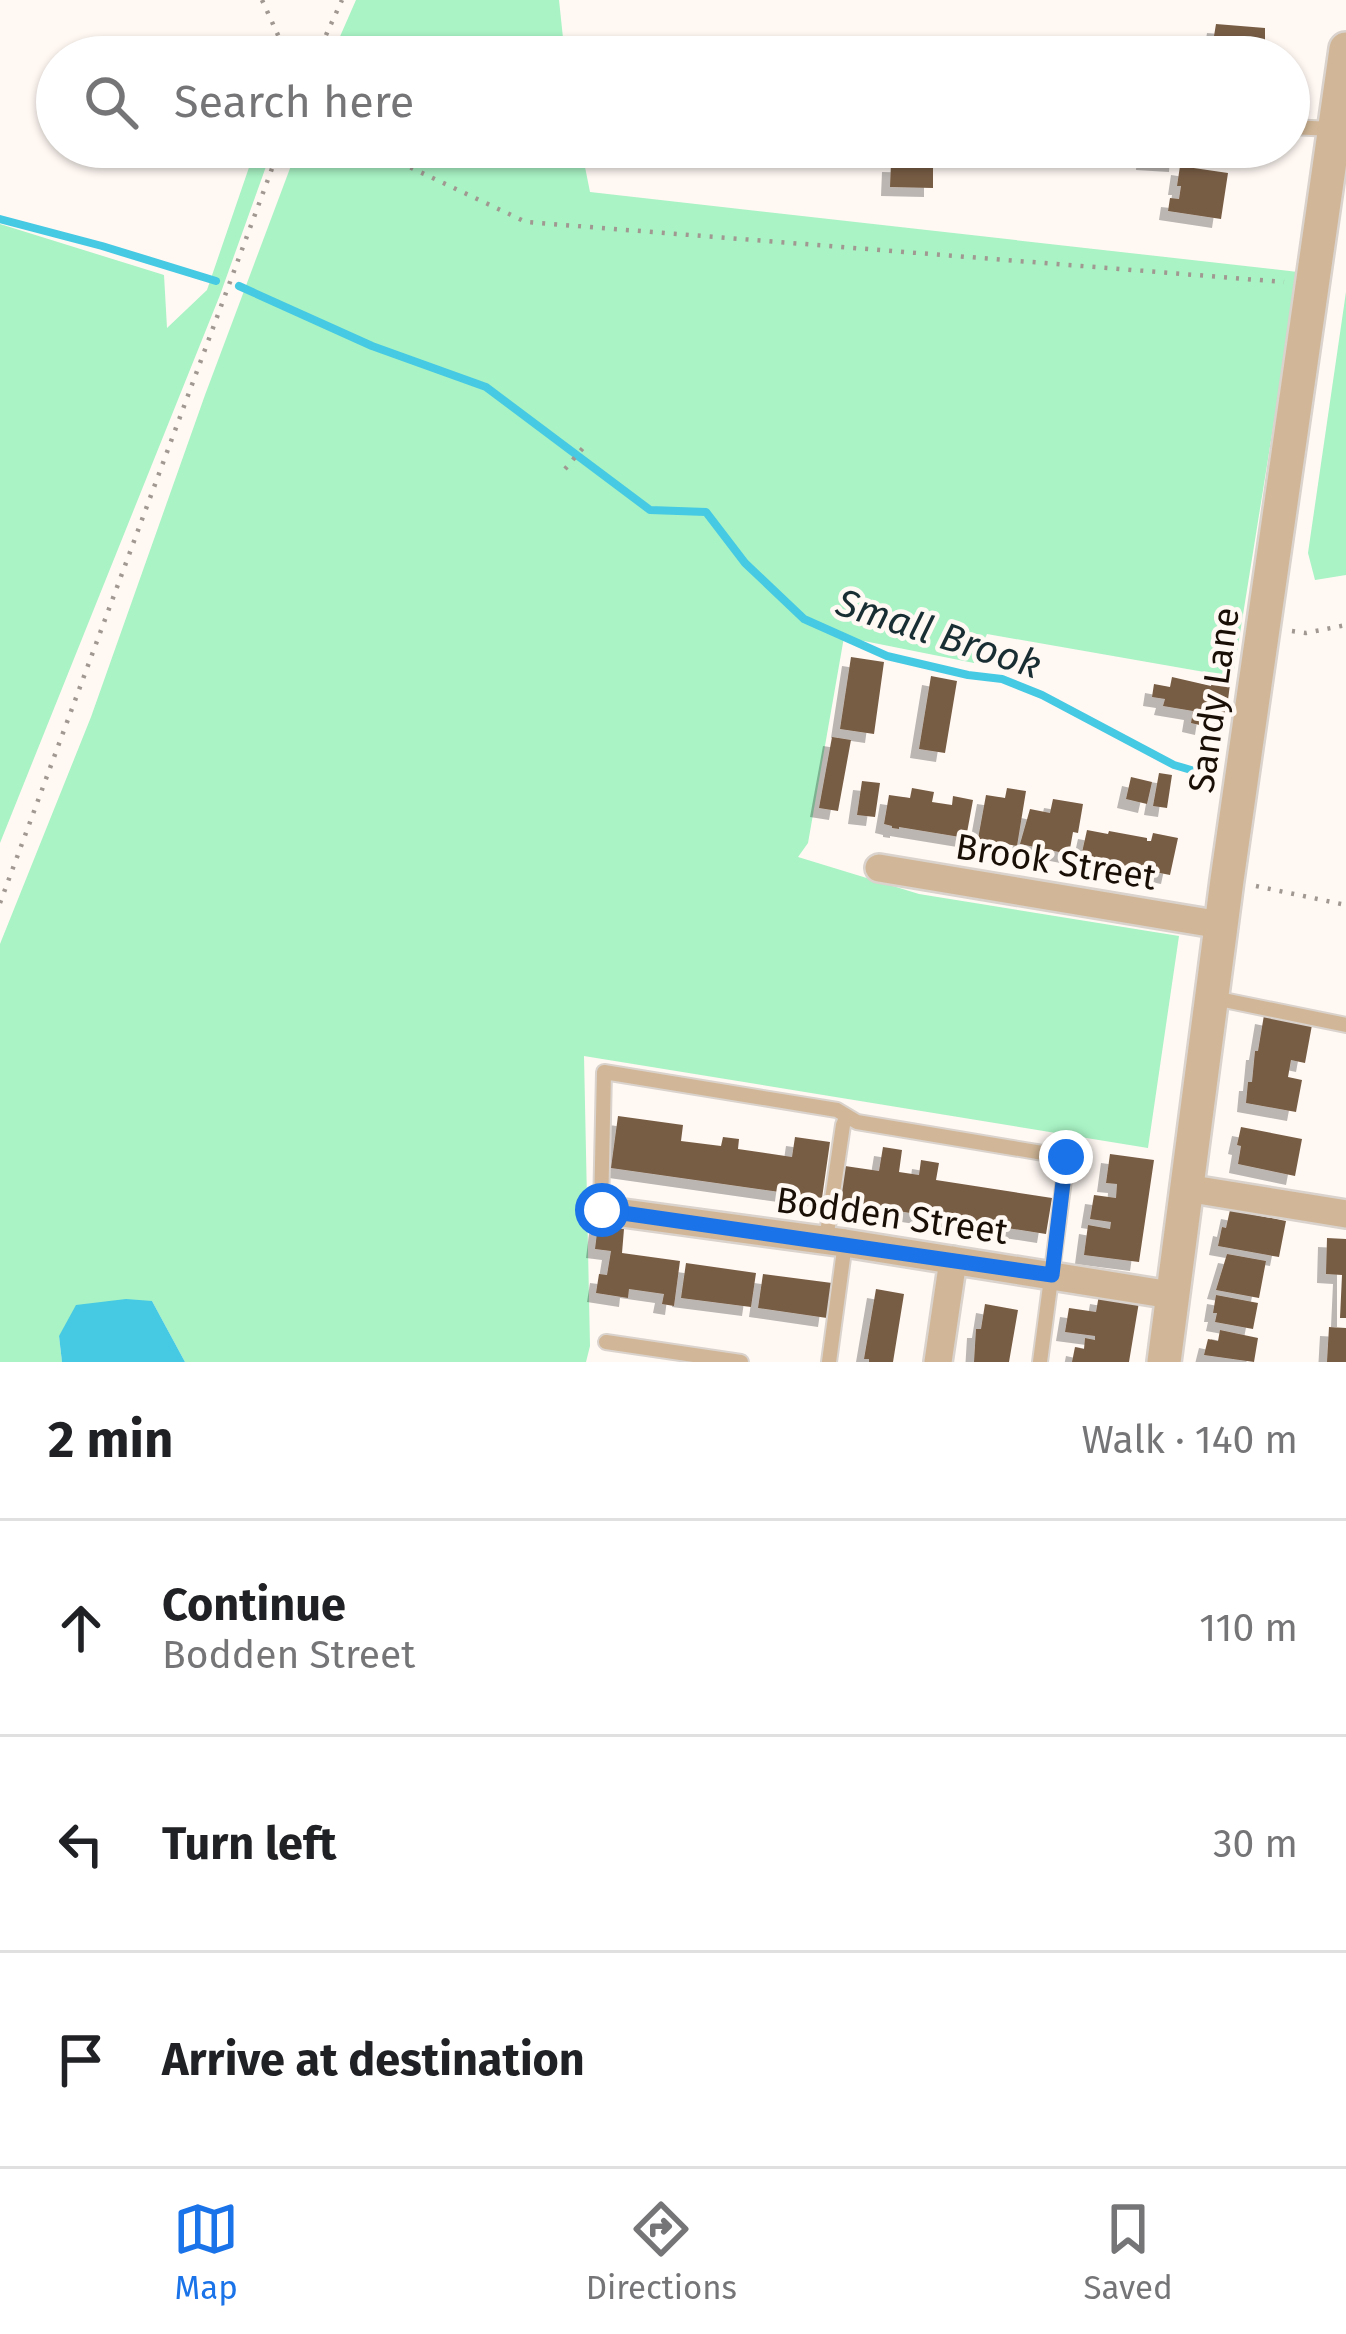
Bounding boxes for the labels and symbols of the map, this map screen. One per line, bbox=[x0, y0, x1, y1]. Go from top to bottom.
water label: Small Brook bbox=[830, 579, 1047, 689]
street label: Sandy Lane bbox=[1179, 605, 1249, 796]
street label: Brook Street bbox=[952, 824, 1159, 900]
route end bbox=[1039, 1130, 1093, 1184]
street label: Bodden Street bbox=[773, 1178, 1011, 1254]
route start bbox=[575, 1183, 629, 1237]

